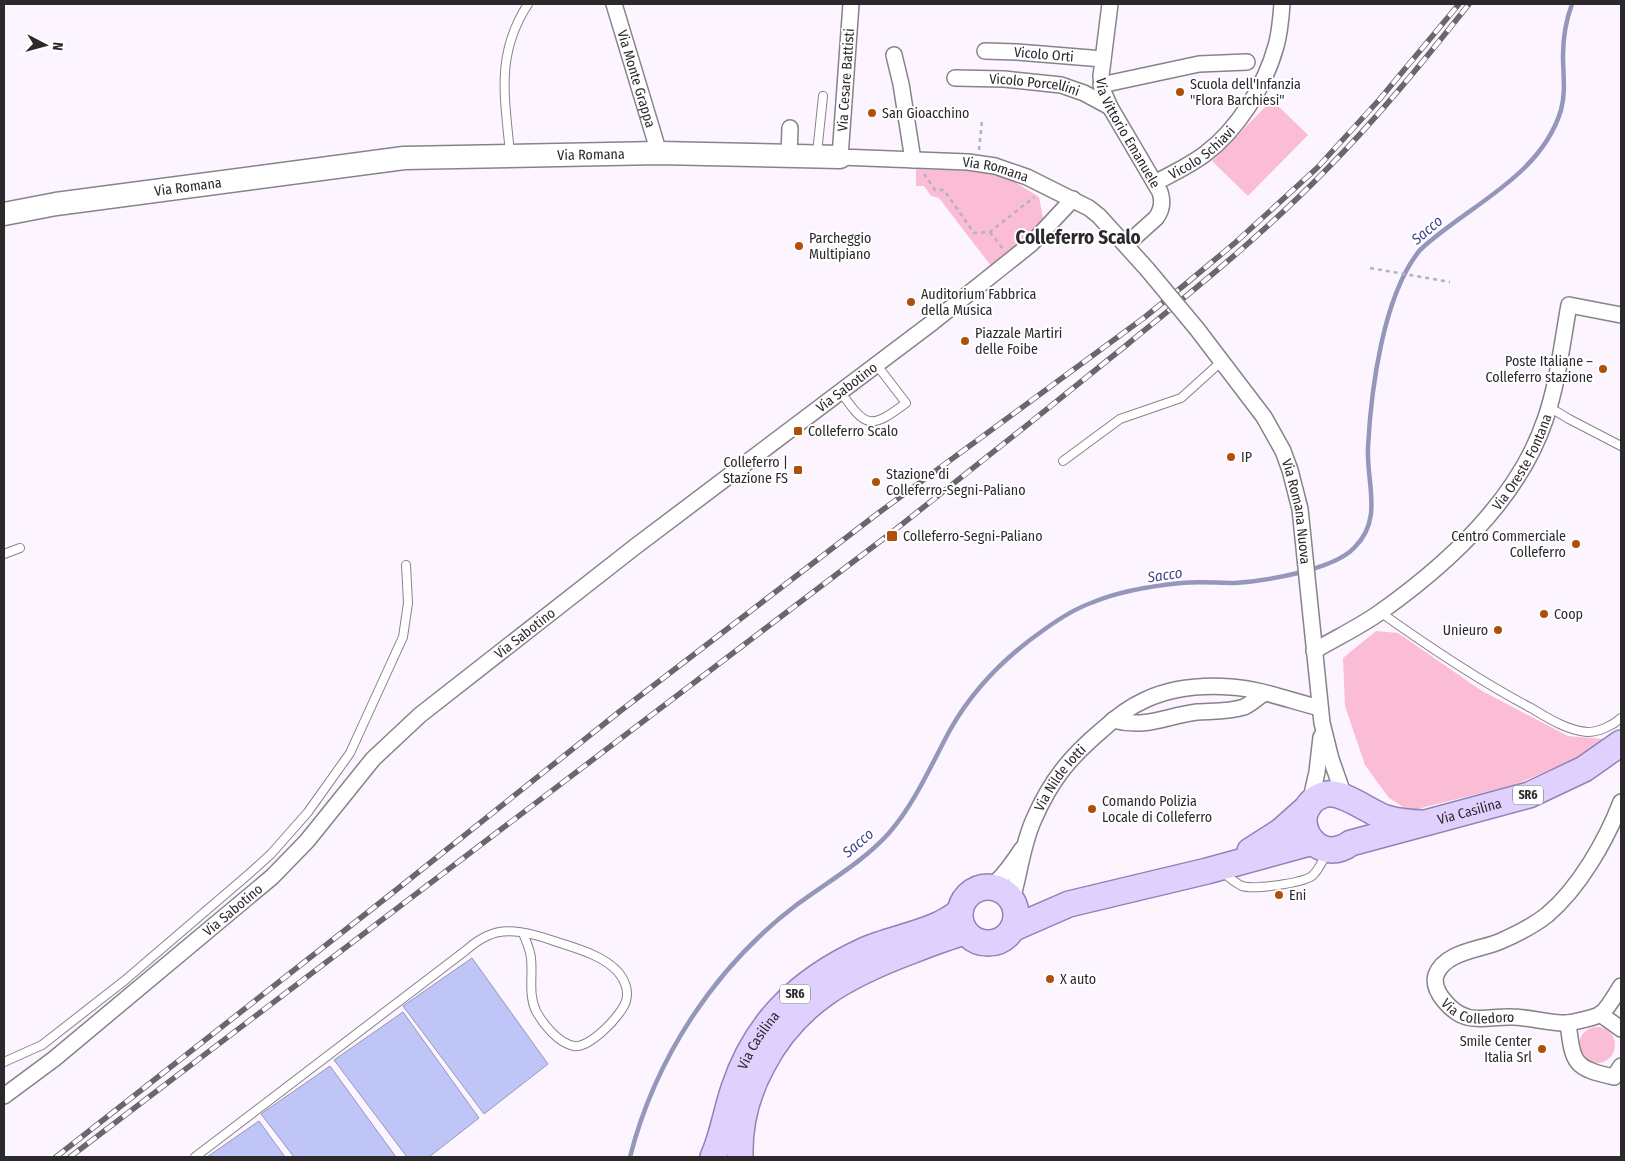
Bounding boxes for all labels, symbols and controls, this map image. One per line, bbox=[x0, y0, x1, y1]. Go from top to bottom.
north arrow bbox=[20, 20, 70, 70]
street label: Via Monte Grappa bbox=[614, 28, 659, 130]
street label: Via Cesare Battisti bbox=[834, 28, 858, 132]
text: N bbox=[49, 41, 66, 51]
street label: Vicolo Orti bbox=[1013, 43, 1074, 65]
street label: Vicolo Porcellini bbox=[989, 70, 1082, 99]
place label: Scuola dell'Infanzia "Flora Barchiesi" bbox=[1190, 76, 1301, 109]
street label: Via Vittorio Emanuele bbox=[1093, 77, 1164, 191]
marker: Scuola dell'Infanzia "Flora Barchiesi" bbox=[1174, 86, 1186, 98]
place label: San Gioacchino bbox=[882, 105, 970, 122]
marker: San Gioacchino bbox=[866, 107, 878, 119]
street label: Vicolo Schiavi bbox=[1166, 123, 1238, 183]
street label: Via Romana bbox=[557, 145, 625, 163]
street label: Via Romana bbox=[962, 153, 1031, 185]
street label: Via Romana bbox=[153, 174, 223, 199]
water label: Sacco bbox=[1407, 212, 1446, 249]
district label: Colleferro Scalo bbox=[1015, 226, 1141, 249]
place label: Parcheggio Multipiano bbox=[809, 230, 871, 263]
marker: Parcheggio Multipiano bbox=[793, 240, 805, 252]
place label: Auditorium Fabbrica della Musica bbox=[921, 286, 1037, 319]
marker: Auditorium Fabbrica della Musica bbox=[905, 296, 917, 308]
place label: Piazzale Martiri delle Foibe bbox=[975, 325, 1062, 358]
marker: Piazzale Martiri delle Foibe bbox=[959, 335, 971, 347]
place label: Poste Italiane – Colleferro stazione bbox=[1485, 353, 1593, 386]
street label: Via Sabotino bbox=[813, 359, 881, 416]
marker: Poste Italiane – Colleferro stazione bbox=[1597, 363, 1609, 375]
street label: Via Oreste Fontana bbox=[1488, 412, 1555, 513]
place label: Colleferro Scalo bbox=[808, 423, 898, 440]
marker: Colleferro Scalo bbox=[792, 425, 804, 437]
place label: IP bbox=[1241, 449, 1252, 466]
marker: IP bbox=[1225, 451, 1237, 463]
place label: Colleferro | Stazione FS bbox=[723, 454, 788, 487]
street label: Via Romana Nuova bbox=[1278, 456, 1314, 565]
marker: Colleferro | Stazione FS bbox=[792, 464, 804, 476]
place label: Stazione di Colleferro-Segni-Paliano bbox=[886, 466, 1026, 499]
marker: Stazione di Colleferro-Segni-Paliano bbox=[870, 476, 882, 488]
place label: Colleferro-Segni-Paliano bbox=[903, 528, 1043, 545]
place label: Centro Commerciale Colleferro bbox=[1451, 528, 1566, 561]
marker: Colleferro-Segni-Paliano bbox=[885, 529, 899, 543]
marker: Centro Commerciale Colleferro bbox=[1570, 538, 1582, 550]
water label: Sacco bbox=[1145, 564, 1184, 587]
street label: Via Sabotino bbox=[491, 604, 558, 662]
place label: Coop bbox=[1554, 606, 1583, 623]
marker: Coop bbox=[1538, 608, 1550, 620]
place label: Unieuro bbox=[1443, 622, 1488, 639]
marker: Unieuro bbox=[1492, 624, 1504, 636]
street label: Via Nilde Iotti bbox=[1030, 741, 1089, 814]
road number: SR6 bbox=[1513, 786, 1543, 804]
place label: Comando Polizia Locale di Colleferro bbox=[1102, 793, 1212, 826]
street label: Via Casilina bbox=[1436, 794, 1503, 828]
marker: Comando Polizia Locale di Colleferro bbox=[1086, 803, 1098, 815]
water label: Sacco bbox=[838, 825, 877, 862]
street label: Via Sabotino bbox=[199, 880, 266, 940]
place label: Eni bbox=[1289, 887, 1306, 904]
marker: Eni bbox=[1273, 889, 1285, 901]
place label: X auto bbox=[1060, 971, 1096, 988]
marker: X auto bbox=[1044, 973, 1056, 985]
road number: SR6 bbox=[780, 984, 810, 1004]
street label: Via Colledoro bbox=[1438, 995, 1515, 1027]
street label: Via Casilina bbox=[734, 1007, 783, 1072]
place label: Smile Center Italia Srl bbox=[1460, 1033, 1532, 1066]
marker: Smile Center Italia Srl bbox=[1536, 1043, 1548, 1055]

